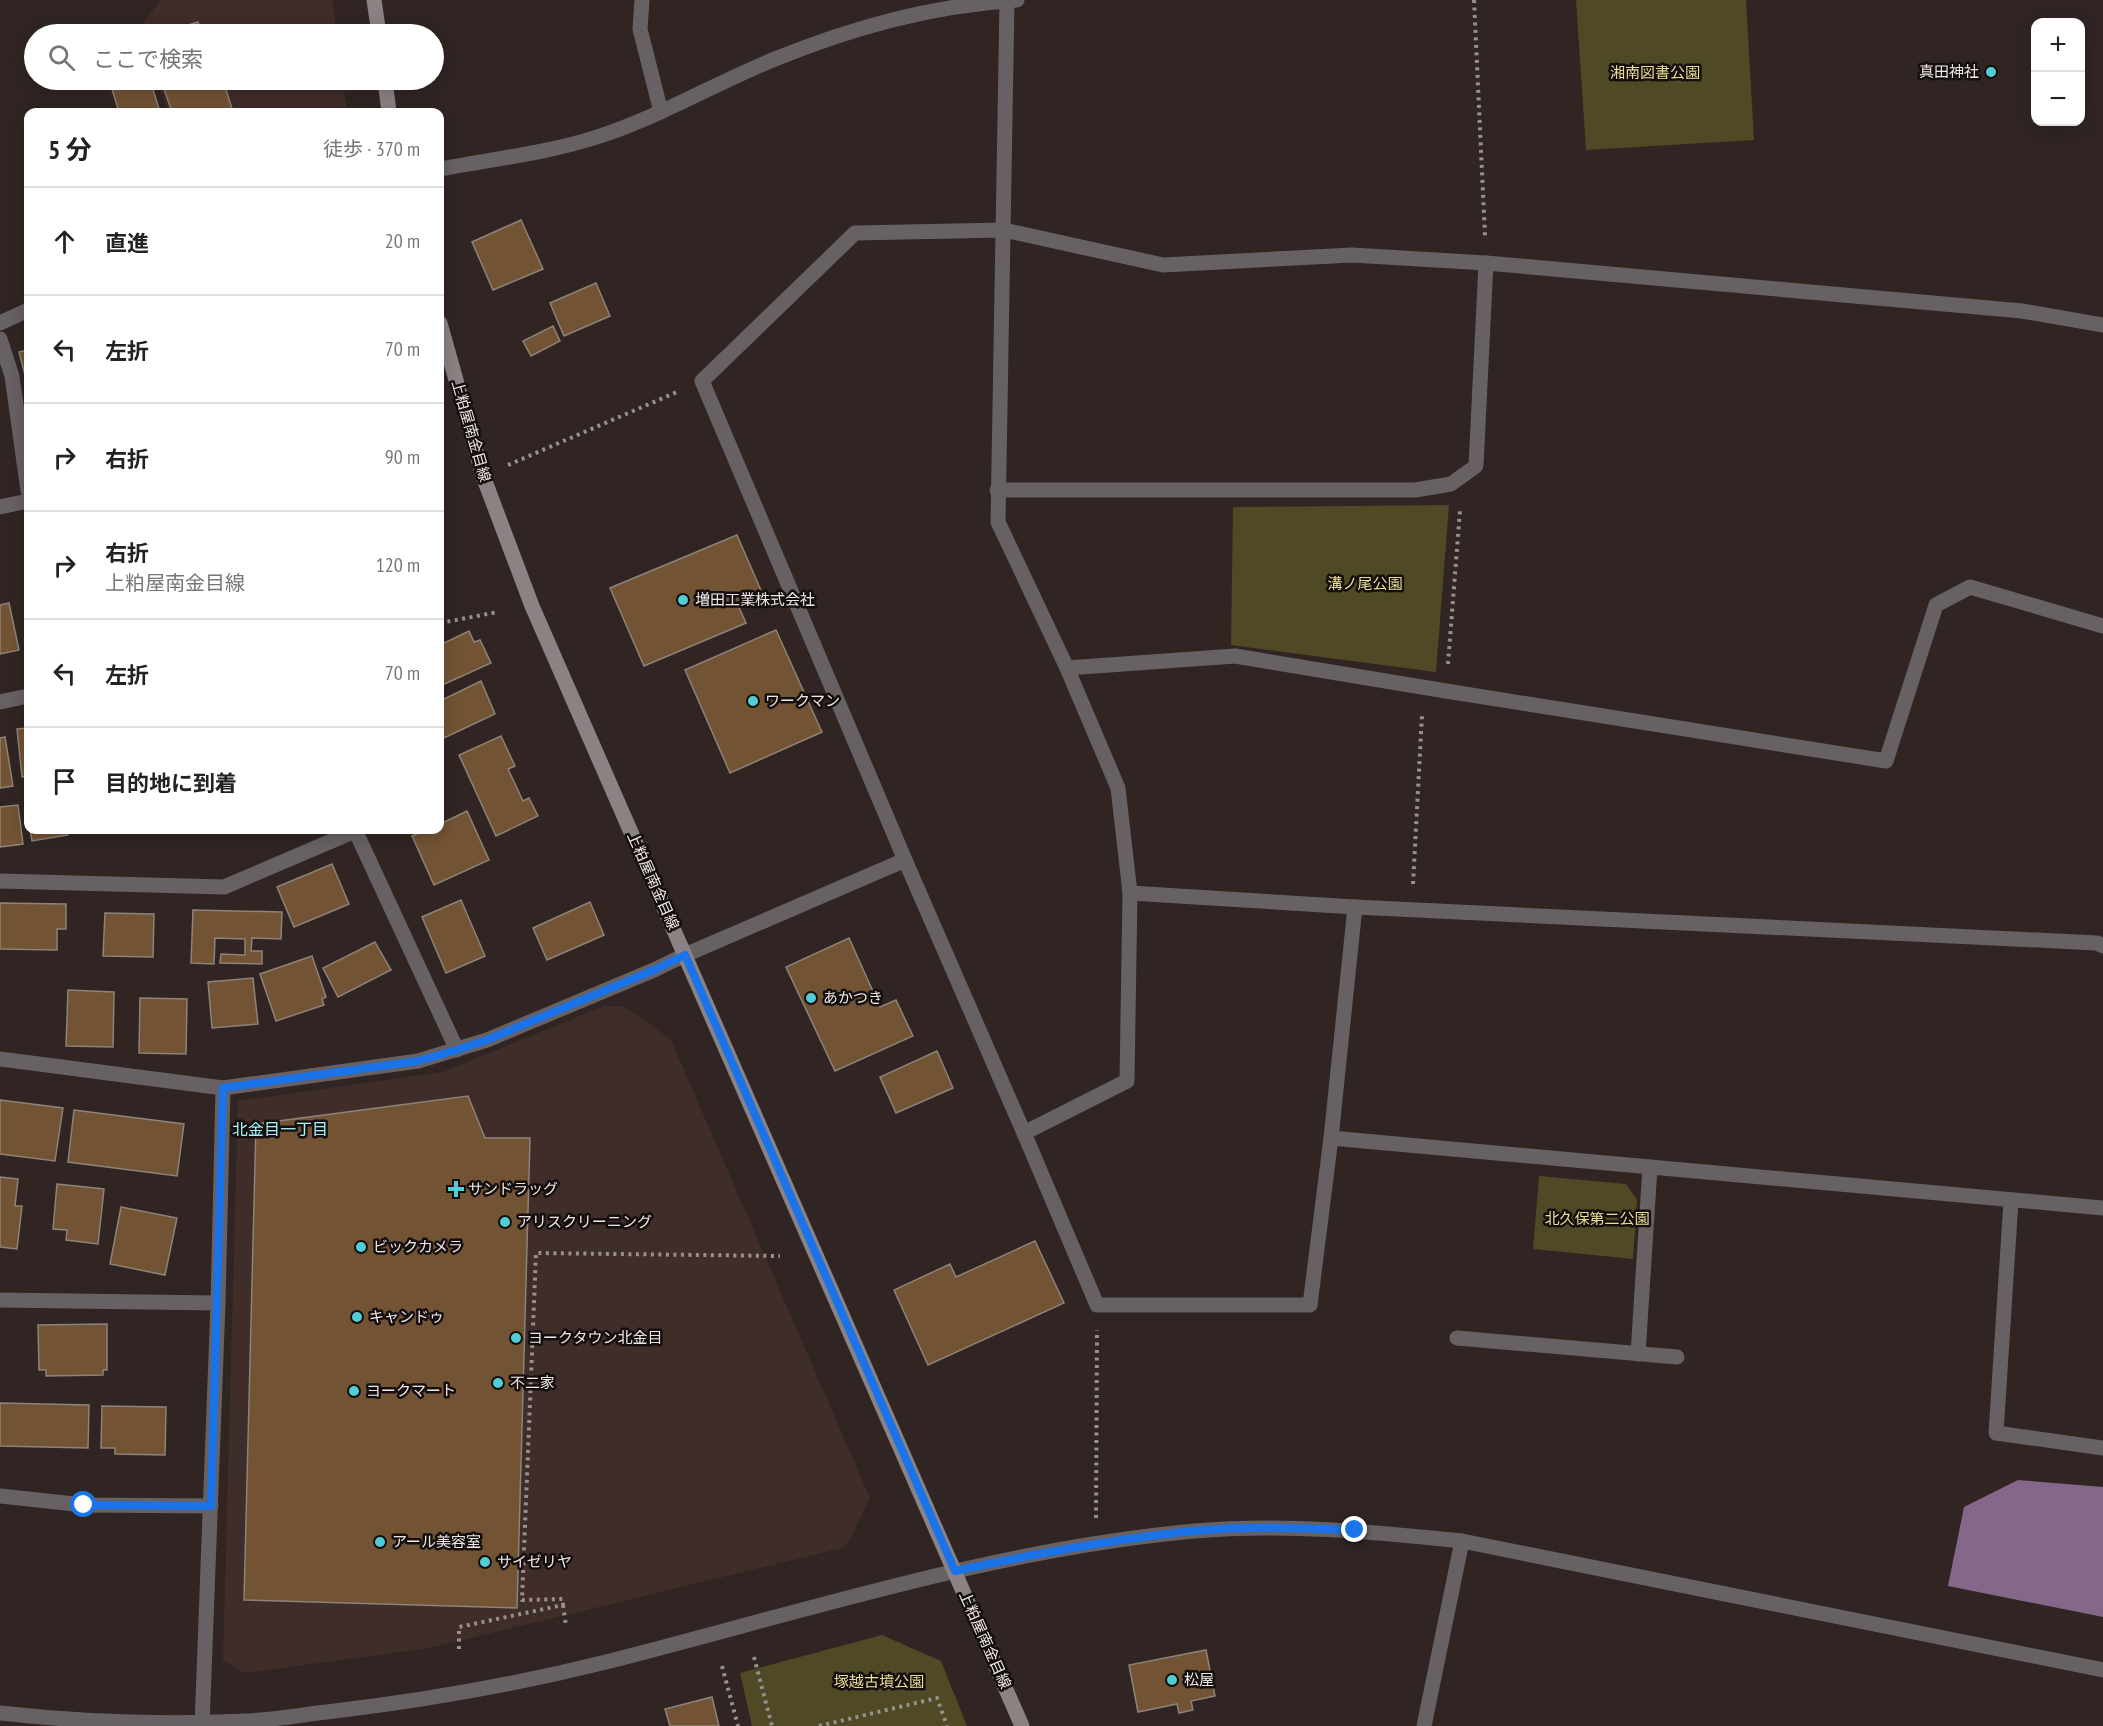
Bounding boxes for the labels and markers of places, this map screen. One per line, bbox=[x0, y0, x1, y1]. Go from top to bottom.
place label: 真田神社 bbox=[1919, 62, 1979, 81]
marker: 真田神社 bbox=[1984, 65, 1998, 79]
place label: 増田工業株式会社 bbox=[695, 590, 815, 609]
marker: 増田工業株式会社 bbox=[676, 593, 690, 607]
place label: ワークマン bbox=[765, 691, 840, 710]
marker: ワークマン bbox=[746, 694, 760, 708]
place label: あかつき bbox=[823, 988, 883, 1007]
marker: あかつき bbox=[804, 991, 818, 1005]
place label: サンドラッグ bbox=[468, 1179, 558, 1198]
marker: サンドラッグ bbox=[449, 1182, 463, 1196]
place label: アリスクリーニング bbox=[517, 1212, 652, 1231]
marker: アリスクリーニング bbox=[498, 1215, 512, 1229]
place label: ビックカメラ bbox=[373, 1237, 463, 1256]
marker: ビックカメラ bbox=[354, 1240, 368, 1254]
place label: キャンドゥ bbox=[369, 1307, 444, 1326]
marker: キャンドゥ bbox=[350, 1310, 364, 1324]
place label: ヨークタウン北金目 bbox=[528, 1328, 662, 1347]
marker: ヨークタウン北金目 bbox=[509, 1331, 523, 1345]
place label: 不二家 bbox=[510, 1373, 555, 1392]
marker: 不二家 bbox=[491, 1376, 505, 1390]
place label: ヨークマート bbox=[366, 1381, 456, 1400]
marker: ヨークマート bbox=[347, 1384, 361, 1398]
place label: アール美容室 bbox=[392, 1532, 481, 1551]
marker: アール美容室 bbox=[373, 1535, 387, 1549]
place label: サイゼリヤ bbox=[497, 1552, 572, 1571]
marker: サイゼリヤ bbox=[478, 1555, 492, 1569]
place label: 松屋 bbox=[1184, 1670, 1214, 1689]
marker: 松屋 bbox=[1165, 1673, 1179, 1687]

